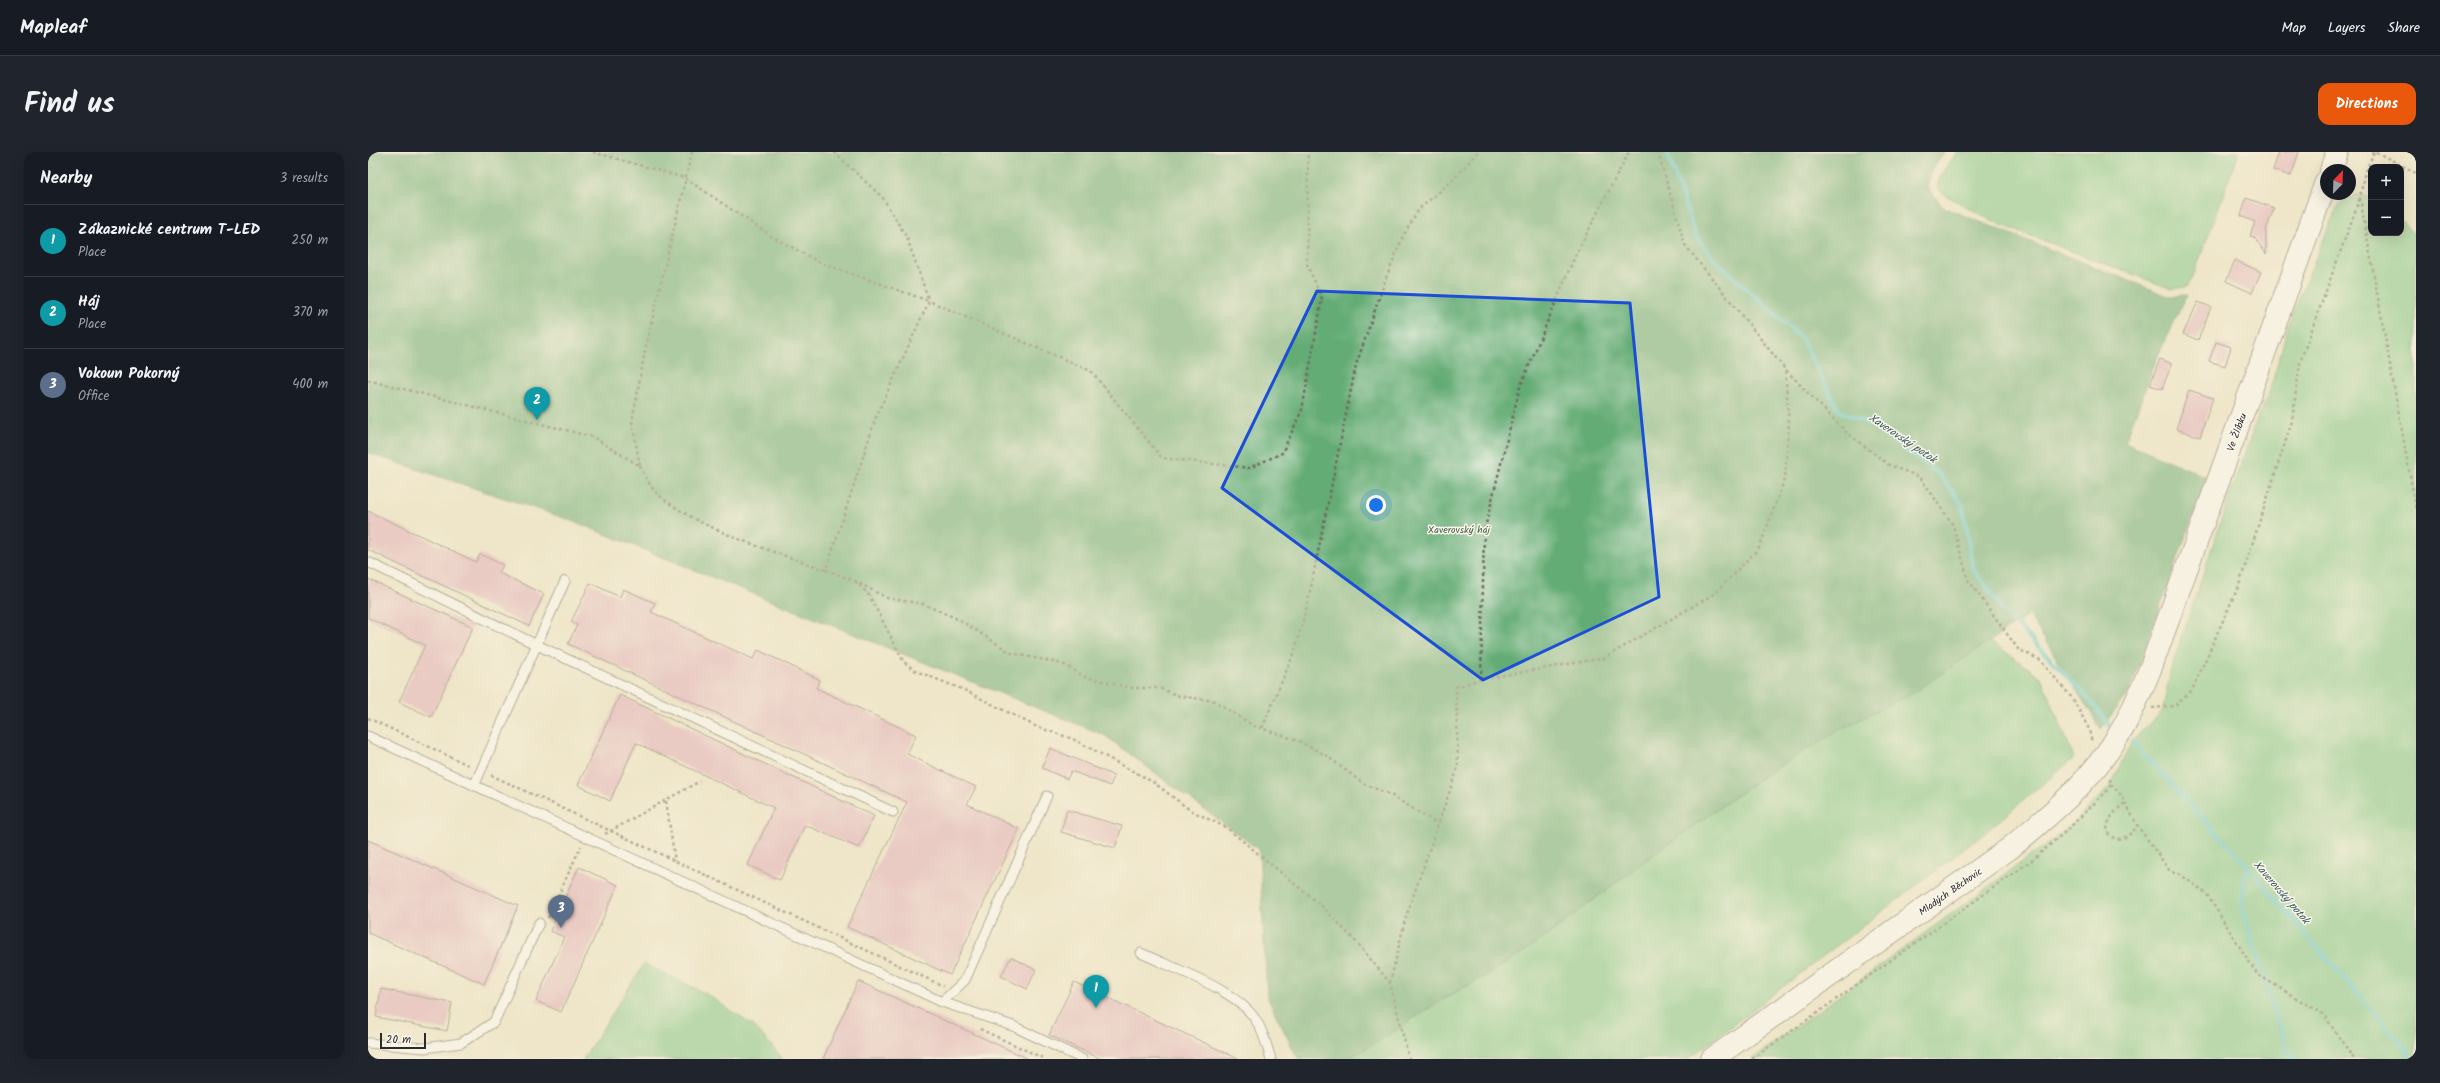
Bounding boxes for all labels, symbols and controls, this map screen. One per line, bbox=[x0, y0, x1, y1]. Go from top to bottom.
text: Mapleaf bbox=[20, 13, 87, 43]
text: Map bbox=[2282, 17, 2306, 39]
text: Layers bbox=[2328, 17, 2366, 39]
text: Share bbox=[2388, 17, 2420, 39]
text: Find us bbox=[24, 82, 115, 127]
button: Directions bbox=[2318, 83, 2416, 125]
north arrow bbox=[2320, 164, 2356, 200]
map controls bbox=[2368, 164, 2404, 236]
button: + bbox=[2368, 164, 2404, 200]
text: Nearby bbox=[40, 165, 92, 192]
text: 3 results bbox=[280, 168, 328, 189]
button: − bbox=[2368, 200, 2404, 236]
text: Zákaznické centrum T-LED bbox=[78, 218, 260, 242]
text: 1 bbox=[51, 230, 55, 251]
text: 250 m bbox=[291, 230, 328, 251]
text: Place bbox=[78, 242, 106, 263]
text: Háj bbox=[78, 290, 99, 314]
text: 2 bbox=[49, 302, 57, 323]
text: 370 m bbox=[293, 302, 328, 323]
text: Place bbox=[78, 314, 106, 335]
text: Vokoun Pokorný bbox=[78, 362, 179, 386]
text: 3 bbox=[49, 374, 57, 395]
text: 400 m bbox=[292, 374, 328, 395]
text: Office bbox=[78, 386, 109, 407]
pin: 2 bbox=[524, 387, 550, 420]
water label: Xaverovský potok bbox=[1865, 409, 1942, 469]
street label: Ve Žlíbku bbox=[2223, 411, 2251, 454]
your location bbox=[1366, 495, 1386, 515]
park label: Xaverovský háj bbox=[1428, 522, 1490, 538]
water label: Xaverovský potok bbox=[2249, 857, 2315, 930]
street label: Mladých Běchovic bbox=[1915, 864, 1986, 920]
pin: 3 bbox=[548, 895, 574, 928]
pin: 1 bbox=[1083, 975, 1109, 1008]
scale bar bbox=[380, 1031, 426, 1050]
text: 20 m bbox=[386, 1031, 411, 1049]

